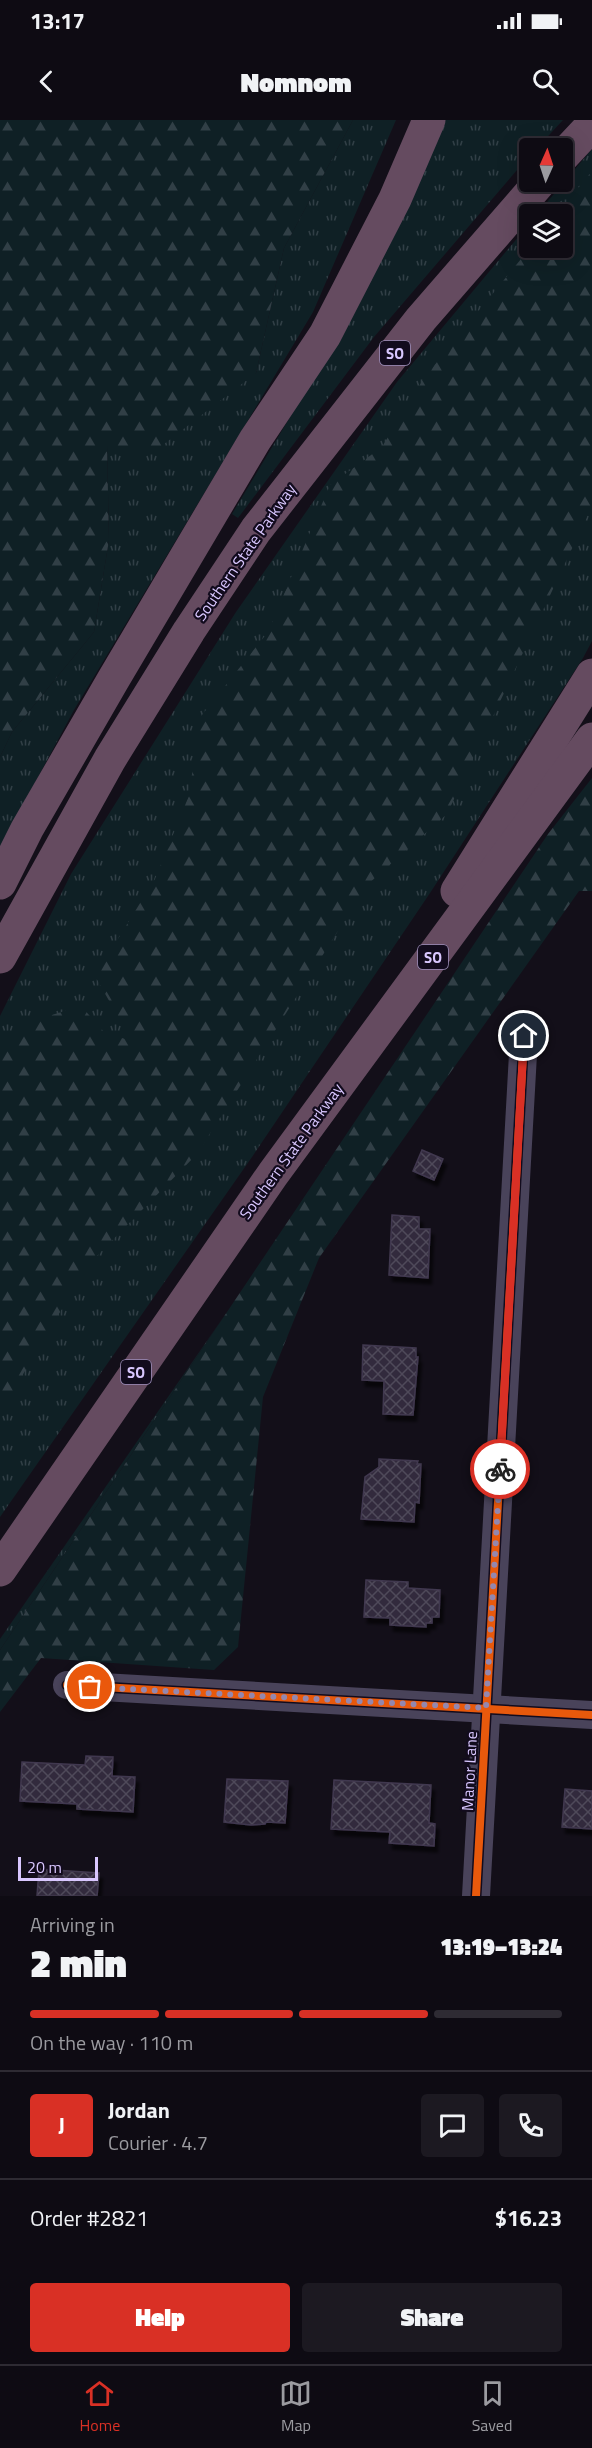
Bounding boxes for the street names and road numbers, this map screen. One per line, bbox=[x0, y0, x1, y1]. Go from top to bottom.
road number: SO bbox=[380, 341, 410, 365]
street label: Southern State Parkway bbox=[188, 478, 302, 626]
road number: SO bbox=[418, 945, 448, 969]
street label: Southern State Parkway bbox=[233, 1078, 349, 1224]
road number: SO bbox=[121, 1360, 151, 1384]
street label: Manor Lane bbox=[455, 1730, 483, 1812]

